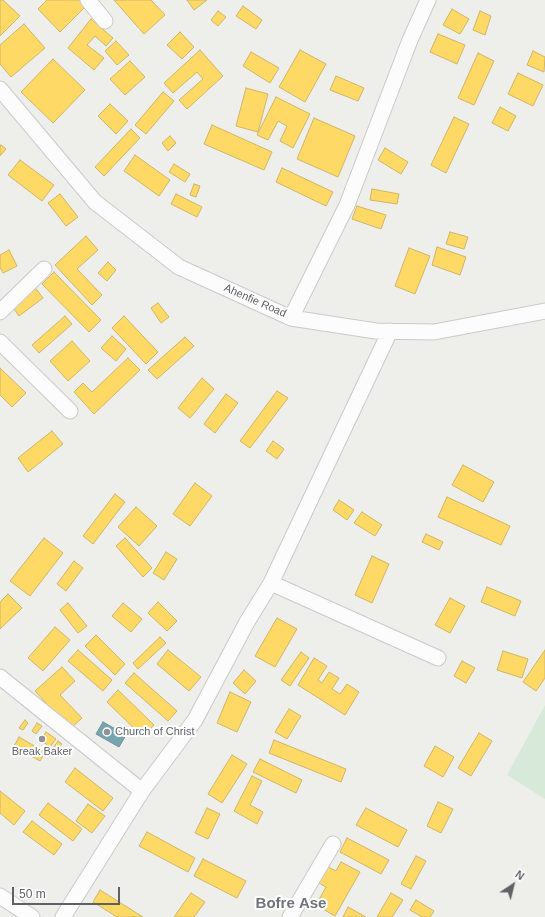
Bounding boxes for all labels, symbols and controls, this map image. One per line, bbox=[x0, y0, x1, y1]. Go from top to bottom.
street label: Ahenfie Road bbox=[222, 281, 288, 321]
place label: Church of Christ bbox=[115, 725, 194, 739]
marker: Church of Christ bbox=[102, 727, 112, 737]
marker: Break Baker bbox=[37, 734, 47, 744]
place label: Break Baker bbox=[12, 745, 72, 759]
north arrow bbox=[493, 865, 533, 905]
text: N bbox=[513, 868, 527, 882]
scale bar bbox=[14, 879, 122, 905]
text: 50 m bbox=[19, 887, 46, 901]
district label: Bofre Ase bbox=[256, 895, 326, 913]

